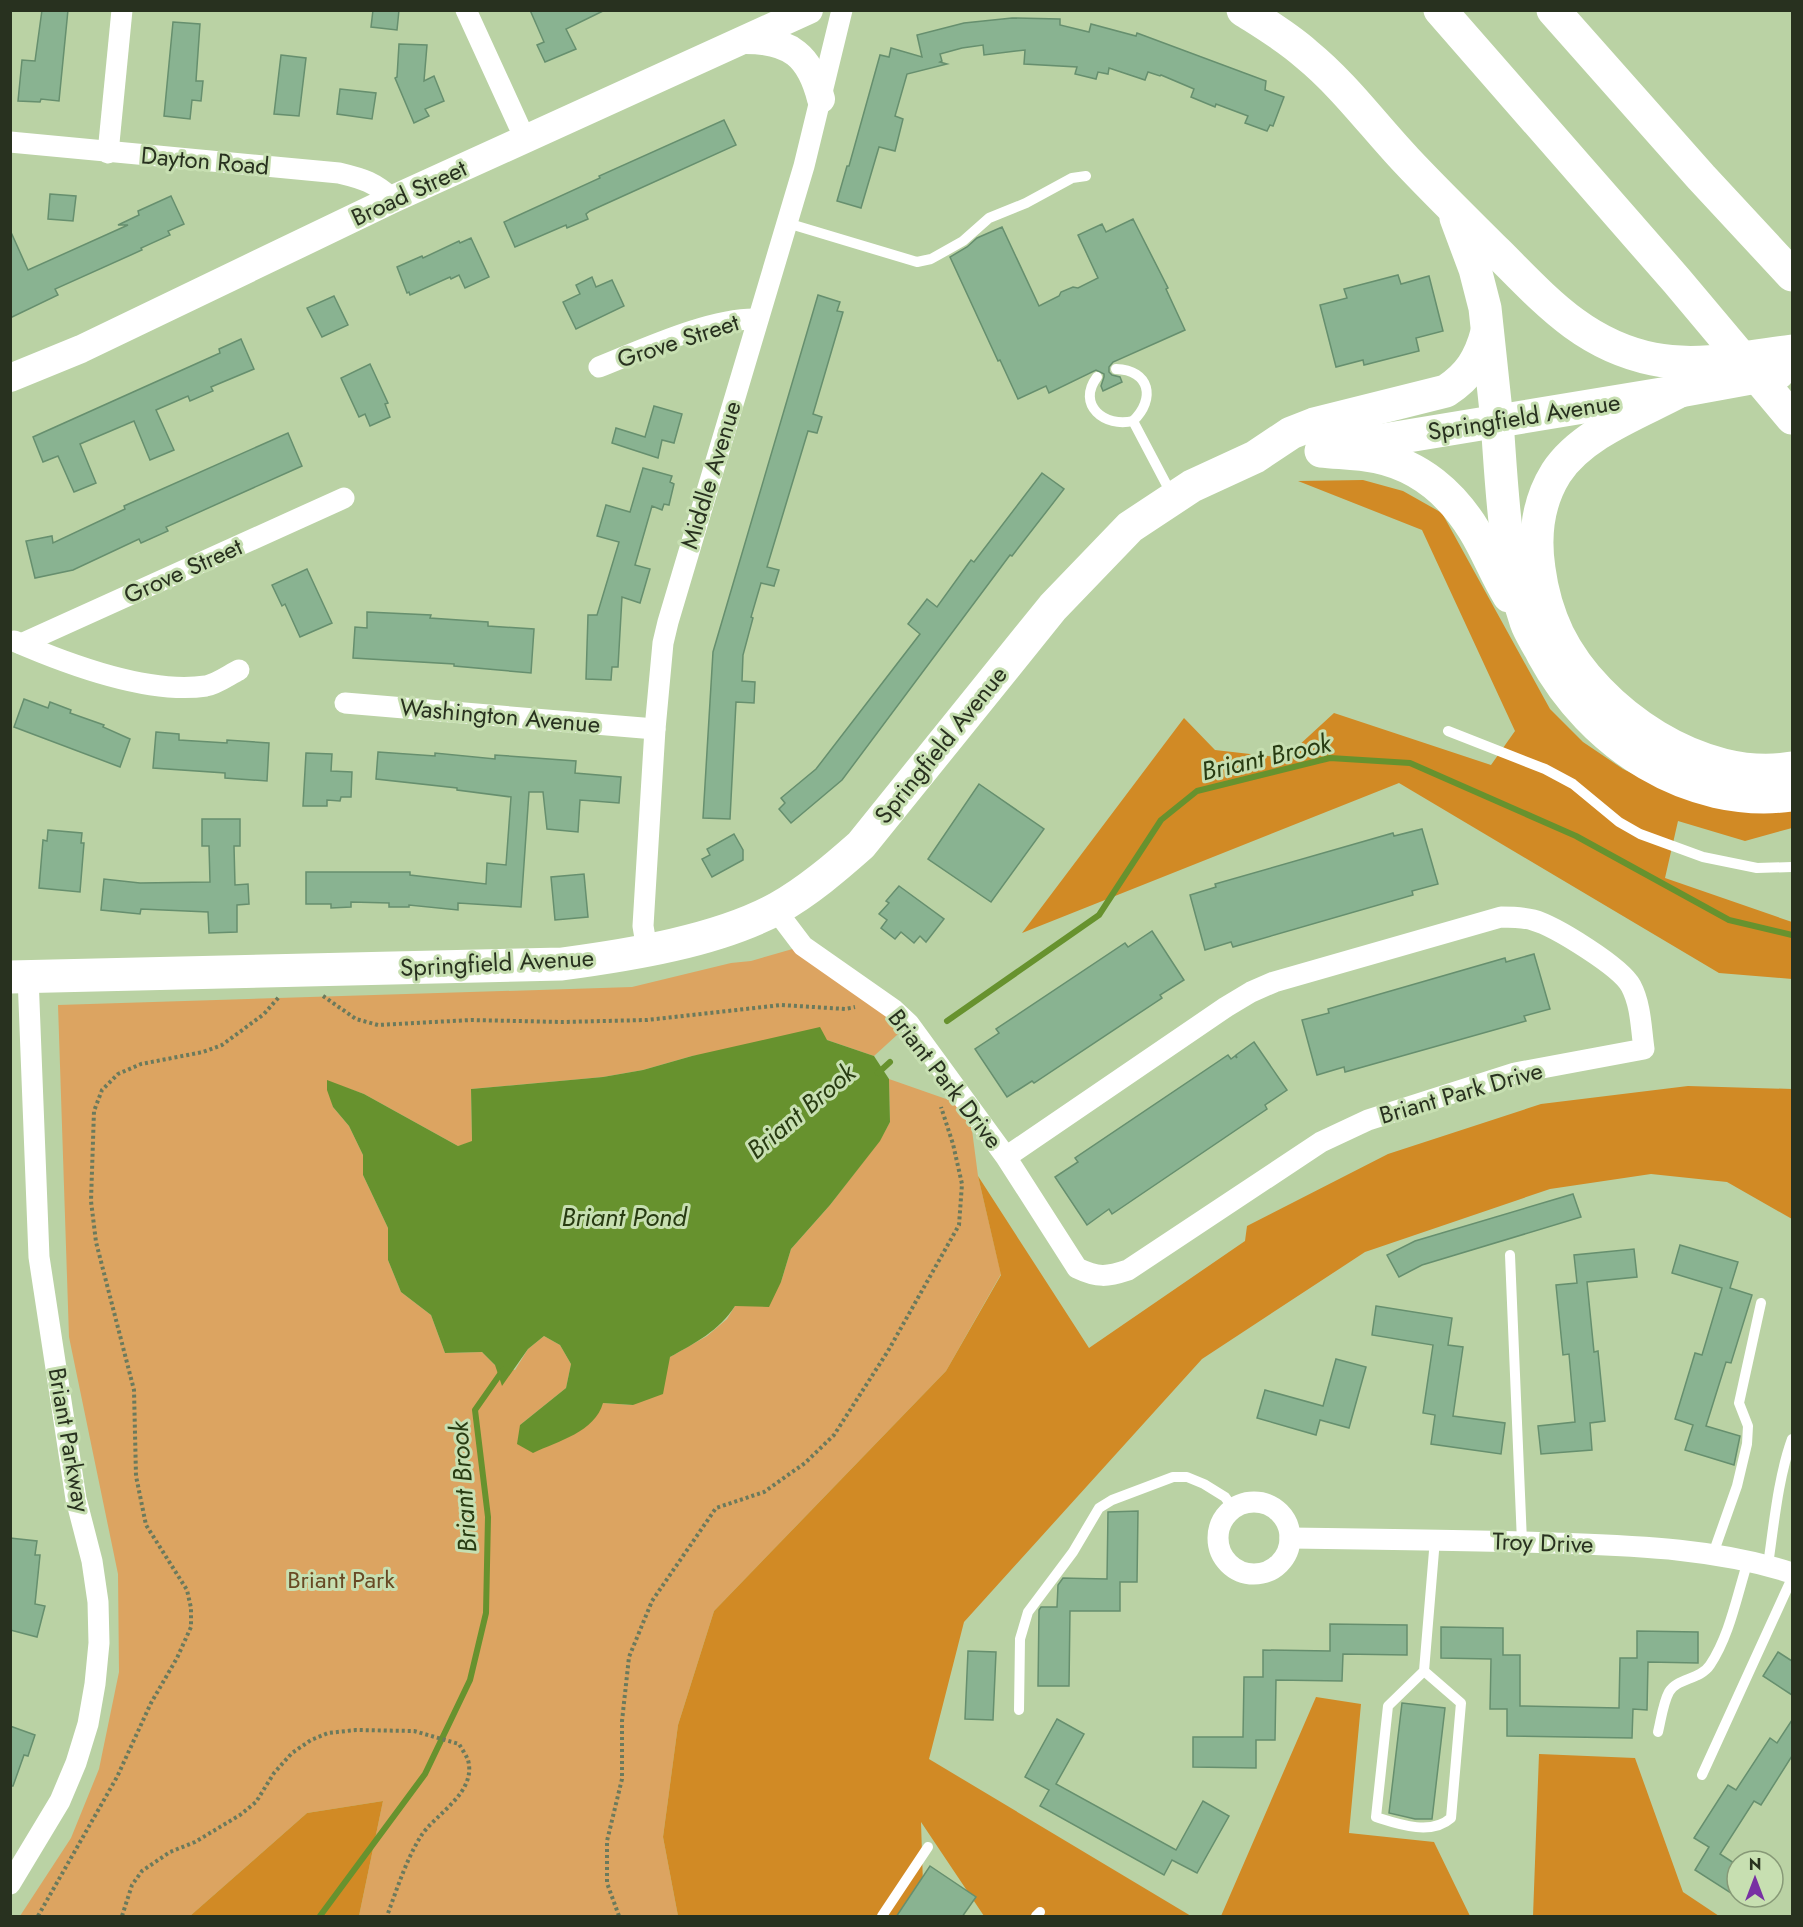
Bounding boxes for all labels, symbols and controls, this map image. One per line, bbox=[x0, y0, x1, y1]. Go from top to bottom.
street label: Dayton Road bbox=[139, 137, 271, 184]
street label: Broad Street bbox=[345, 150, 473, 235]
street label: Grove Street bbox=[612, 304, 744, 377]
street label: Springfield Avenue bbox=[1425, 384, 1623, 449]
street label: Middle Avenue bbox=[671, 397, 750, 553]
street label: Grove Street bbox=[118, 529, 248, 612]
street label: Springfield Avenue bbox=[866, 658, 1015, 831]
street label: Washington Avenue bbox=[398, 689, 602, 742]
water label: Briant Brook bbox=[1198, 723, 1336, 790]
street label: Springfield Avenue bbox=[399, 940, 595, 985]
street label: Briant Park Drive bbox=[880, 1002, 1011, 1156]
water label: Briant Brook bbox=[738, 1053, 865, 1168]
street label: Briant Park Drive bbox=[1375, 1053, 1547, 1133]
water label: Briant Pond bbox=[561, 1198, 688, 1236]
street label: Briant Parkway bbox=[40, 1365, 100, 1515]
water label: Briant Brook bbox=[439, 1418, 487, 1554]
street label: Troy Drive bbox=[1492, 1523, 1594, 1562]
park label: Briant Park bbox=[287, 1562, 395, 1597]
north arrow bbox=[1725, 1849, 1785, 1909]
text: N bbox=[1749, 1853, 1761, 1876]

